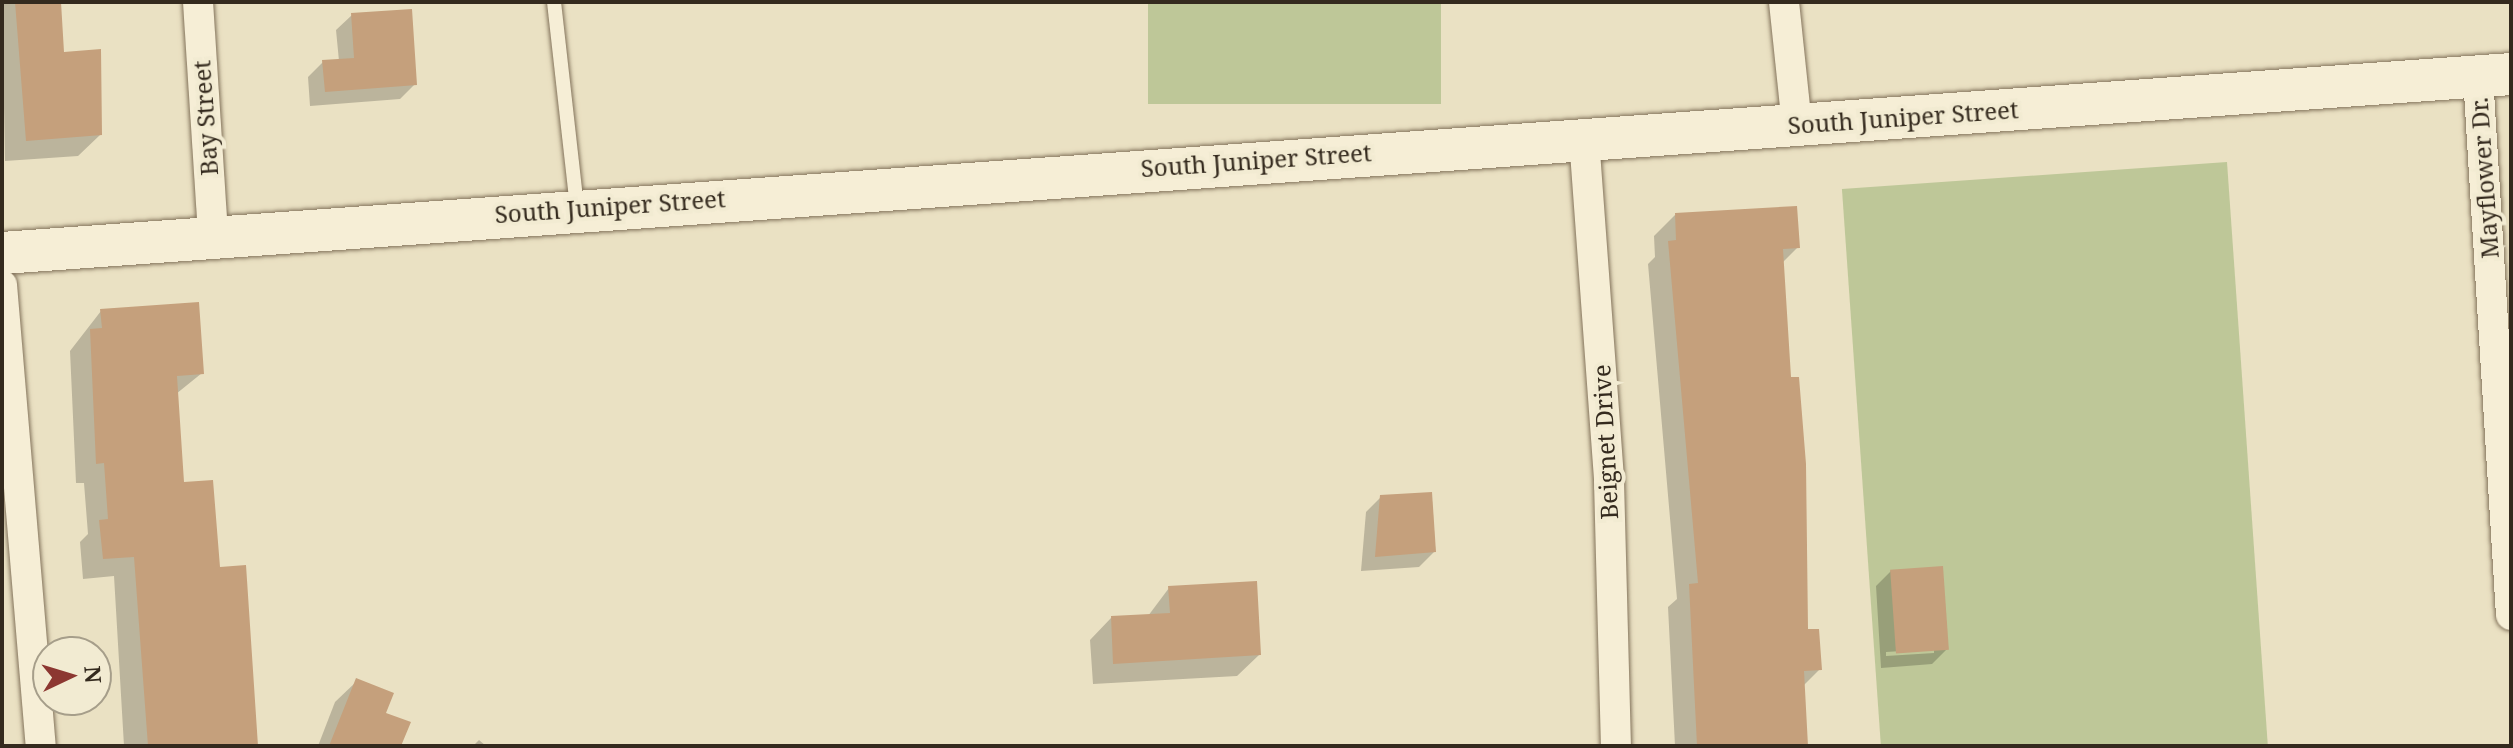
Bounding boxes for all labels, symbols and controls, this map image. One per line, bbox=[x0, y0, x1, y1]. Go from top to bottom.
street label: Bay Street bbox=[187, 59, 223, 177]
street label: South Juniper Street bbox=[1787, 95, 2019, 139]
street label: Mayflower Dr. bbox=[2464, 96, 2504, 260]
street label: South Juniper Street bbox=[1140, 138, 1372, 182]
street label: South Juniper Street bbox=[494, 184, 726, 228]
street label: Beignet Drive bbox=[1587, 364, 1623, 520]
north arrow bbox=[32, 636, 112, 716]
text: N bbox=[78, 665, 110, 684]

